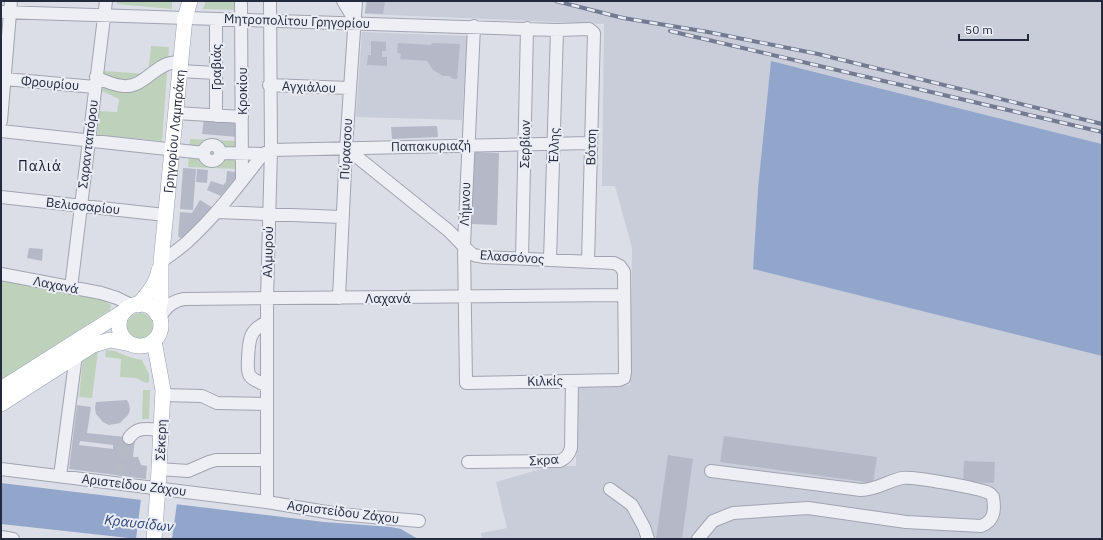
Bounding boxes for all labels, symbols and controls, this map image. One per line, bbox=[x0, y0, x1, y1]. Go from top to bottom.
street label: Μητροπολίτου Γρηγορίου bbox=[224, 10, 370, 32]
scale bar bbox=[959, 16, 1028, 42]
text: 50 m bbox=[965, 22, 993, 37]
street label: Γραβιάς bbox=[208, 44, 225, 90]
street label: Κροκίου bbox=[234, 67, 251, 115]
street label: Γρηγορίου Λαμπράκη bbox=[159, 69, 188, 194]
street label: Φρουρίου bbox=[20, 72, 80, 94]
street label: Αγχιάλου bbox=[282, 78, 336, 96]
street label: Σαρανταπόρου bbox=[74, 99, 102, 189]
street label: Πύρασσου bbox=[336, 118, 356, 180]
street label: Σερβίων bbox=[516, 119, 534, 168]
street label: Έλλης bbox=[545, 127, 563, 164]
street label: Βότση bbox=[582, 129, 600, 165]
street label: Παπακυριαζή bbox=[391, 137, 471, 155]
district label: Παλιά bbox=[18, 157, 62, 175]
street label: Λήμνου bbox=[456, 182, 474, 226]
street label: Βελισσαρίου bbox=[45, 194, 121, 218]
street label: Αλμυρού bbox=[259, 226, 277, 278]
street label: Ελασσόνος bbox=[479, 246, 545, 268]
street label: Λαχανά bbox=[32, 272, 80, 298]
street label: Λαχανά bbox=[365, 290, 411, 307]
street label: Κιλκίς bbox=[527, 372, 563, 390]
street label: Σέκερη bbox=[152, 419, 170, 461]
street label: Σκρα bbox=[529, 450, 559, 470]
street label: Αριστείδου Ζάχου bbox=[81, 470, 187, 500]
street label: Ασριστείδου Ζάχου bbox=[286, 497, 400, 527]
water label: Κραυσίδων bbox=[104, 510, 175, 536]

